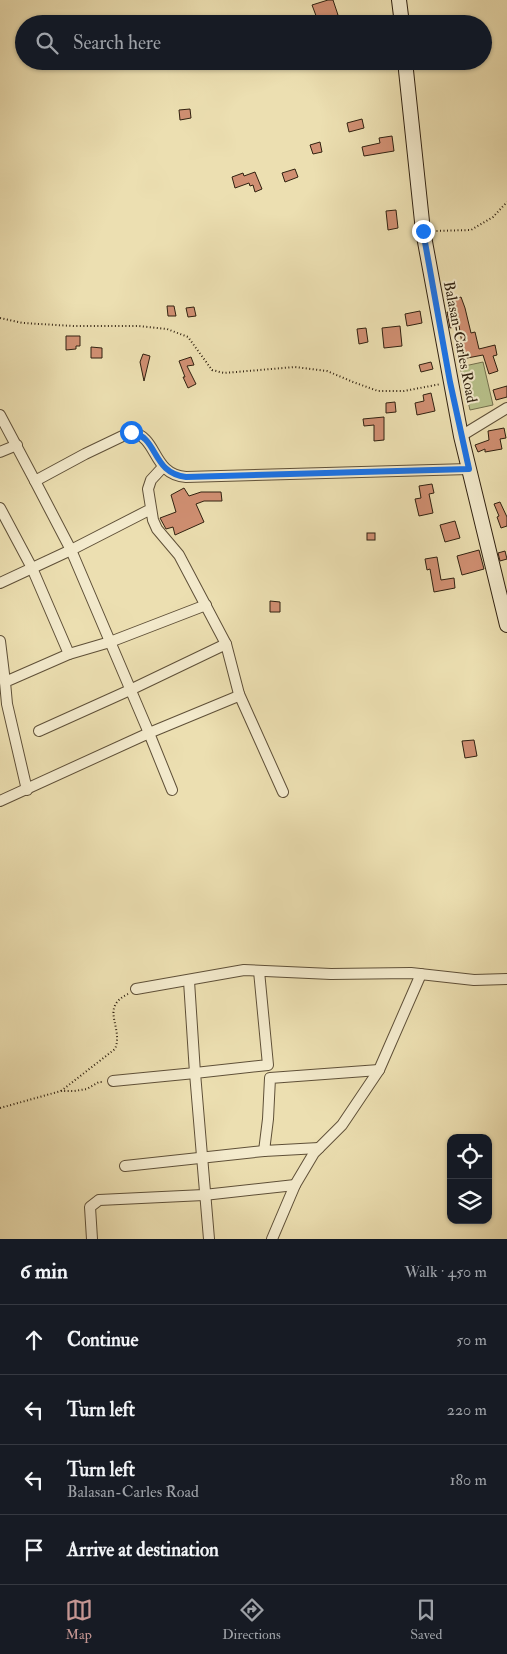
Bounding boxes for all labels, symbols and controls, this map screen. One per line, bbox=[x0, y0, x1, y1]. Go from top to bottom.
search box bbox=[15, 15, 492, 70]
icon: search bbox=[33, 29, 61, 57]
text: Search here bbox=[73, 31, 161, 55]
route end bbox=[412, 220, 435, 243]
street label: Balasan-Carles Road bbox=[439, 279, 481, 405]
route start bbox=[120, 421, 143, 444]
map controls bbox=[447, 1134, 492, 1224]
button: locate bbox=[447, 1134, 492, 1179]
button: layers bbox=[447, 1179, 492, 1224]
text: 6 min bbox=[20, 1258, 68, 1285]
text: Walk · 450 m bbox=[404, 1262, 487, 1282]
icon: ahead bbox=[20, 1326, 48, 1354]
text: Continue bbox=[67, 1328, 138, 1352]
text: 50 m bbox=[456, 1330, 487, 1350]
icon: left bbox=[20, 1396, 48, 1424]
text: Turn left bbox=[67, 1398, 135, 1422]
text: 220 m bbox=[447, 1400, 487, 1420]
text: Turn left bbox=[67, 1458, 135, 1482]
icon: left bbox=[20, 1466, 48, 1494]
text: 180 m bbox=[450, 1470, 487, 1490]
text: Balasan-Carles Road bbox=[67, 1482, 199, 1502]
icon: arrive bbox=[20, 1536, 48, 1564]
text: Arrive at destination bbox=[67, 1538, 219, 1562]
tab: Map bbox=[65, 1596, 93, 1643]
tab: Directions bbox=[222, 1596, 281, 1643]
tab: Saved bbox=[410, 1596, 442, 1643]

